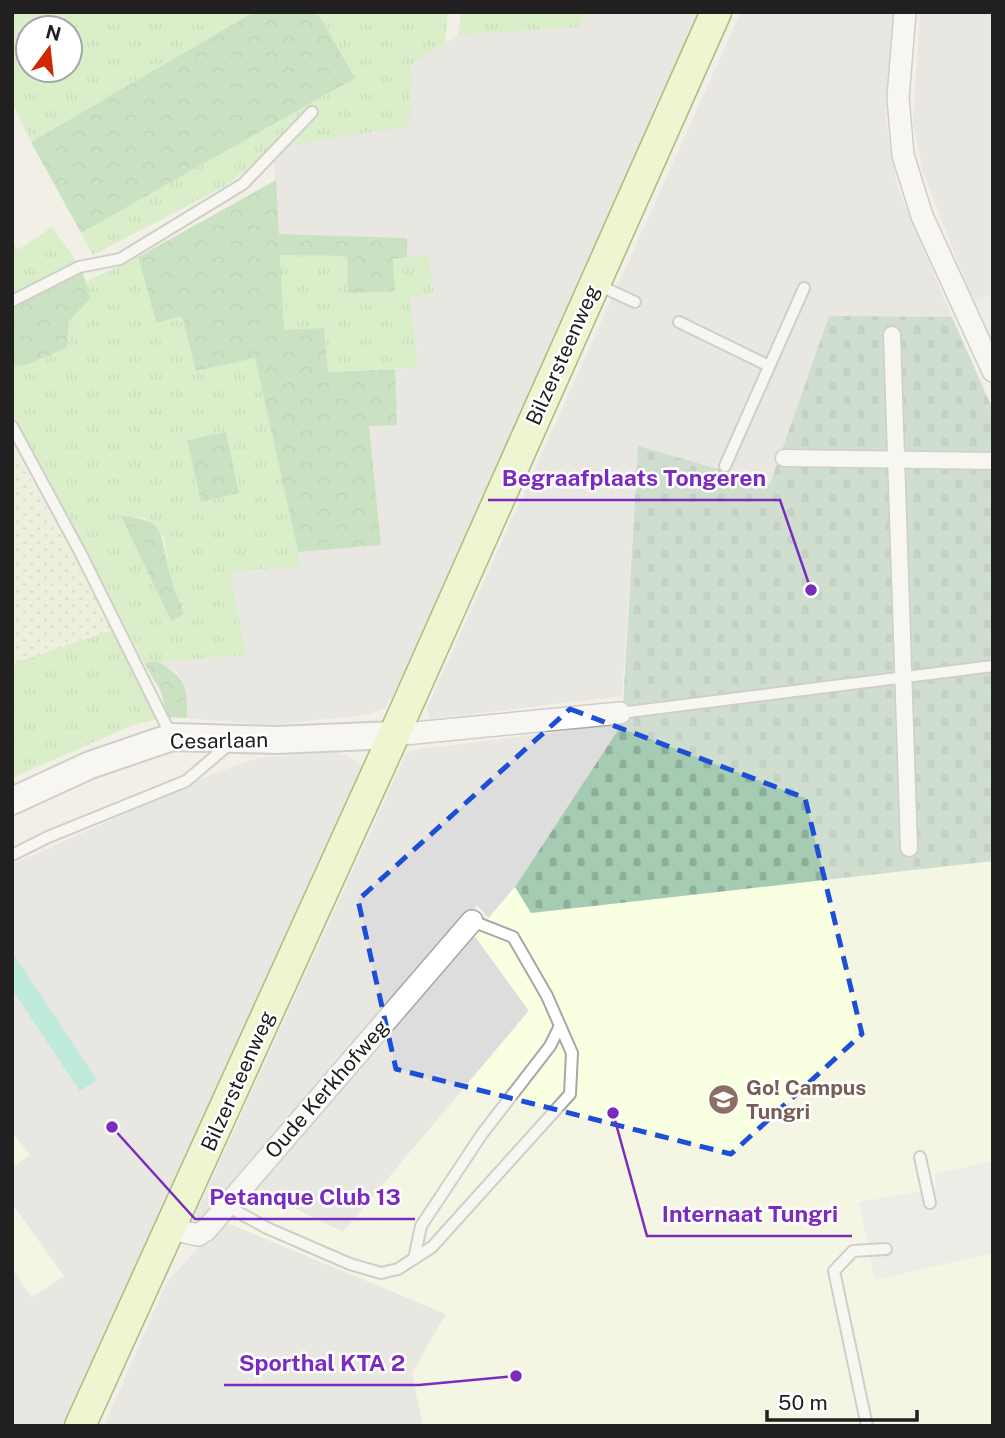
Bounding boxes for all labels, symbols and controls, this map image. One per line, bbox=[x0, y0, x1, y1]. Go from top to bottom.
north arrow bbox=[14, 14, 84, 84]
text: N bbox=[43, 20, 63, 45]
street label: Bilzersteenweg bbox=[520, 281, 605, 429]
callout: Begraafplaats Tongeren bbox=[488, 456, 780, 500]
text: Begraafplaats Tongeren bbox=[502, 464, 766, 491]
street label: Cesarlaan bbox=[170, 727, 268, 754]
street label: Bilzersteenweg bbox=[195, 1007, 280, 1155]
street label: Oude Kerkhofweg bbox=[260, 1014, 394, 1163]
place label: Go! Campus Tungri bbox=[746, 1075, 866, 1124]
school or university icon: Go! Campus Tungri bbox=[706, 1083, 740, 1117]
callout: Petanque Club 13 bbox=[195, 1175, 415, 1219]
text: Petanque Club 13 bbox=[209, 1183, 401, 1210]
callout: Internaat Tungri bbox=[647, 1192, 852, 1236]
text: Internaat Tungri bbox=[662, 1200, 838, 1227]
callout: Sporthal KTA 2 bbox=[224, 1341, 419, 1385]
text: Sporthal KTA 2 bbox=[239, 1349, 405, 1376]
scale bar bbox=[767, 1378, 918, 1422]
text: 50 m bbox=[778, 1390, 828, 1415]

